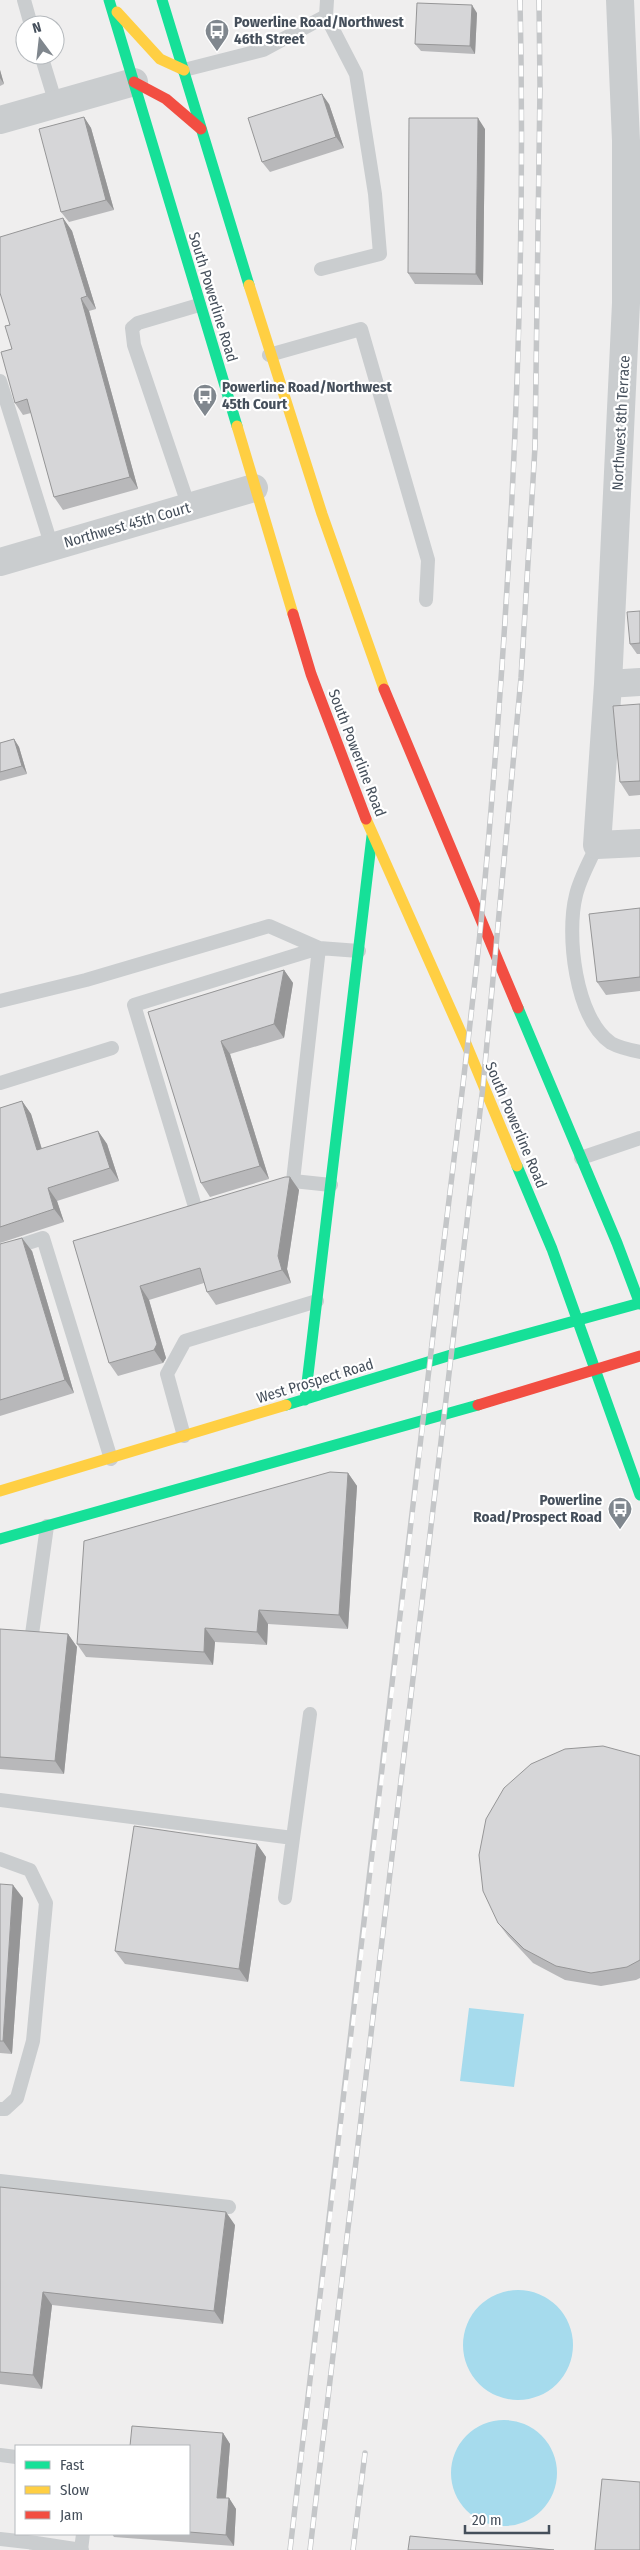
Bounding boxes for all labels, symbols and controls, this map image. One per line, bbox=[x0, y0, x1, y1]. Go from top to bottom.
place label: Powerline Road/Northwest 46th Street bbox=[234, 13, 405, 48]
north arrow bbox=[15, 15, 65, 65]
bus stop icon: Powerline Road/Northwest 46th Street bbox=[204, 18, 230, 52]
text: N bbox=[31, 19, 43, 37]
street label: South Powerline Road bbox=[185, 230, 241, 364]
street label: Northwest 8th Terrace bbox=[608, 355, 634, 491]
place label: Powerline Road/Northwest 45th Court bbox=[222, 378, 393, 413]
bus stop icon: Powerline Road/Northwest 45th Court bbox=[192, 383, 218, 417]
street label: Northwest 45th Court bbox=[62, 498, 192, 552]
street label: South Powerline Road bbox=[324, 687, 390, 819]
street label: South Powerline Road bbox=[481, 1059, 551, 1191]
street label: West Prospect Road bbox=[254, 1355, 376, 1407]
place label: Powerline Road/Prospect Road bbox=[473, 1491, 602, 1526]
bus stop icon: Powerline Road/Prospect Road bbox=[607, 1496, 633, 1530]
legend bbox=[15, 2445, 190, 2535]
text: Fast bbox=[60, 2456, 84, 2474]
text: Slow bbox=[60, 2481, 89, 2499]
scale bar bbox=[465, 2502, 549, 2534]
text: Jam bbox=[60, 2506, 83, 2524]
text: 20 m bbox=[472, 2511, 502, 2529]

